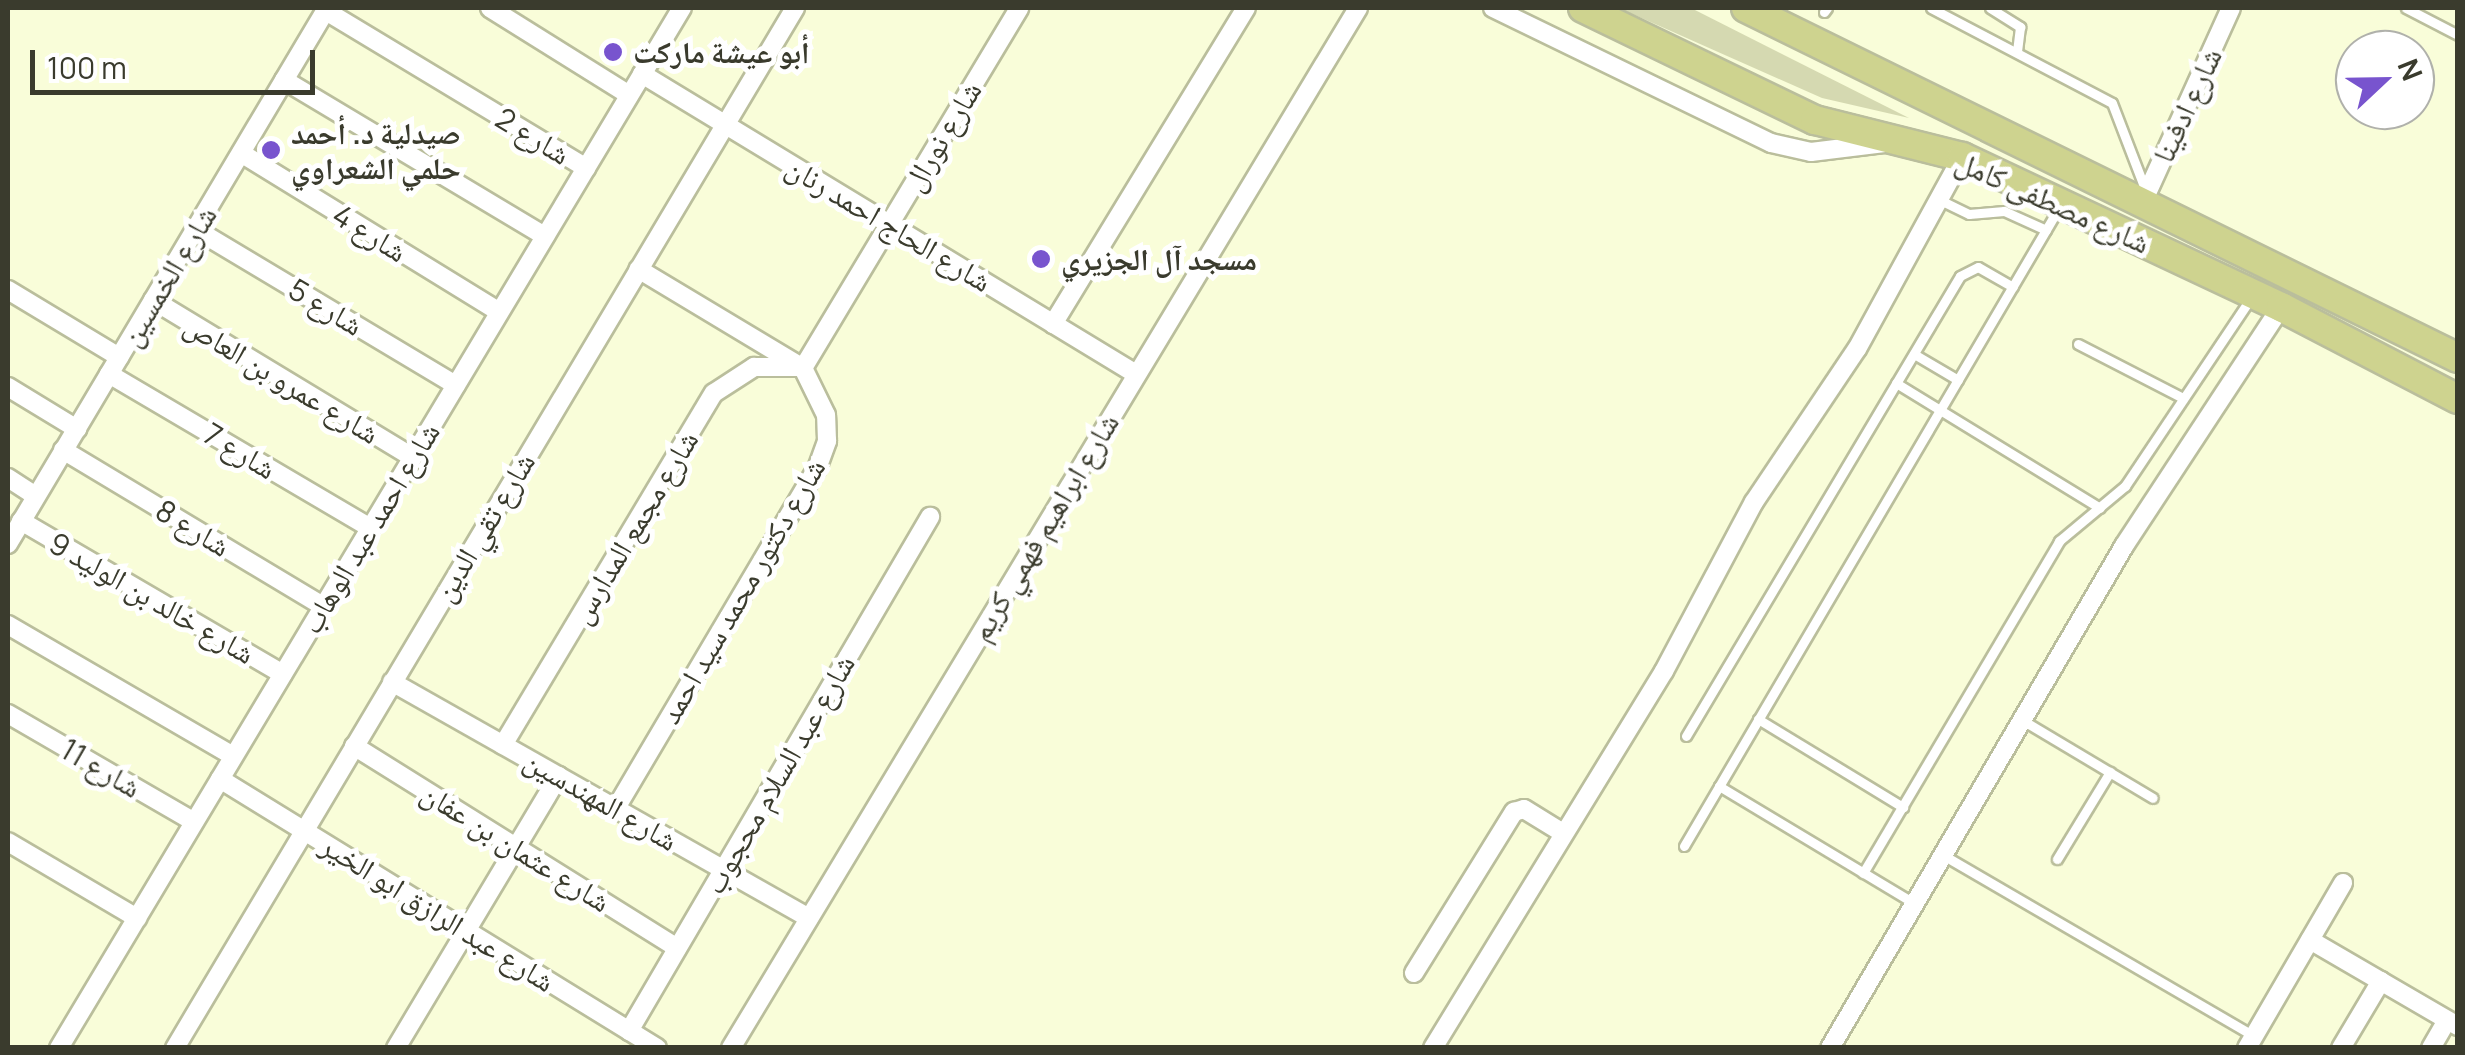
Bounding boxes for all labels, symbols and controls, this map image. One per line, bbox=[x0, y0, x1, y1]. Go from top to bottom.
scale bar bbox=[35, 30, 320, 92]
north arrow bbox=[2335, 30, 2435, 130]
place label: أبو عيشة ماركت bbox=[633, 34, 810, 70]
marker: أبو عيشة ماركت bbox=[602, 41, 624, 63]
street label: شارع ادفينا bbox=[2145, 42, 2229, 168]
text: 100 m bbox=[47, 47, 127, 88]
text: N bbox=[2390, 53, 2432, 86]
street label: شارع نورال bbox=[895, 74, 989, 198]
street label: شارع 2 bbox=[489, 100, 577, 172]
place label: صيدلية د. أحمد حلمي الشعراوي bbox=[291, 115, 461, 186]
marker: صيدلية د. أحمد حلمي الشعراوي bbox=[260, 139, 282, 161]
street label: شارع مصطفى كامل bbox=[1950, 143, 2156, 261]
street label: شارع الحاج احمد رنان bbox=[780, 149, 998, 299]
street label: شارع 4 bbox=[326, 196, 414, 270]
street label: شارع الخمسين bbox=[112, 199, 224, 353]
place label: مسجد آل الجزيري bbox=[1061, 241, 1257, 277]
marker: مسجد آل الجزيري bbox=[1030, 248, 1052, 270]
street label: شارع 5 bbox=[282, 271, 370, 343]
street label: شارع عمرو بن العاص bbox=[178, 307, 386, 451]
street label: شارع ابراهيم فهمي كريم bbox=[962, 407, 1126, 647]
street label: شارع 7 bbox=[197, 415, 283, 487]
street label: شارع احمد عبد الوهاب bbox=[293, 416, 447, 640]
street label: شارع مجمع المدارس bbox=[562, 424, 706, 630]
street label: شارع تقي الدين bbox=[426, 446, 542, 608]
street label: شارع دكتور محمد سيد احمد bbox=[651, 452, 833, 730]
street label: شارع 8 bbox=[149, 492, 237, 564]
street label: شارع خالد بن الوليد 9 bbox=[43, 525, 261, 671]
street label: شارع عبد السلام محجوب bbox=[696, 648, 862, 900]
street label: شارع 11 bbox=[55, 731, 147, 805]
street label: شارع المهندسين bbox=[518, 742, 684, 858]
street label: شارع عثمان بن عفان bbox=[415, 774, 617, 920]
street label: شارع عبد الرازق ابو الخير bbox=[315, 827, 561, 999]

